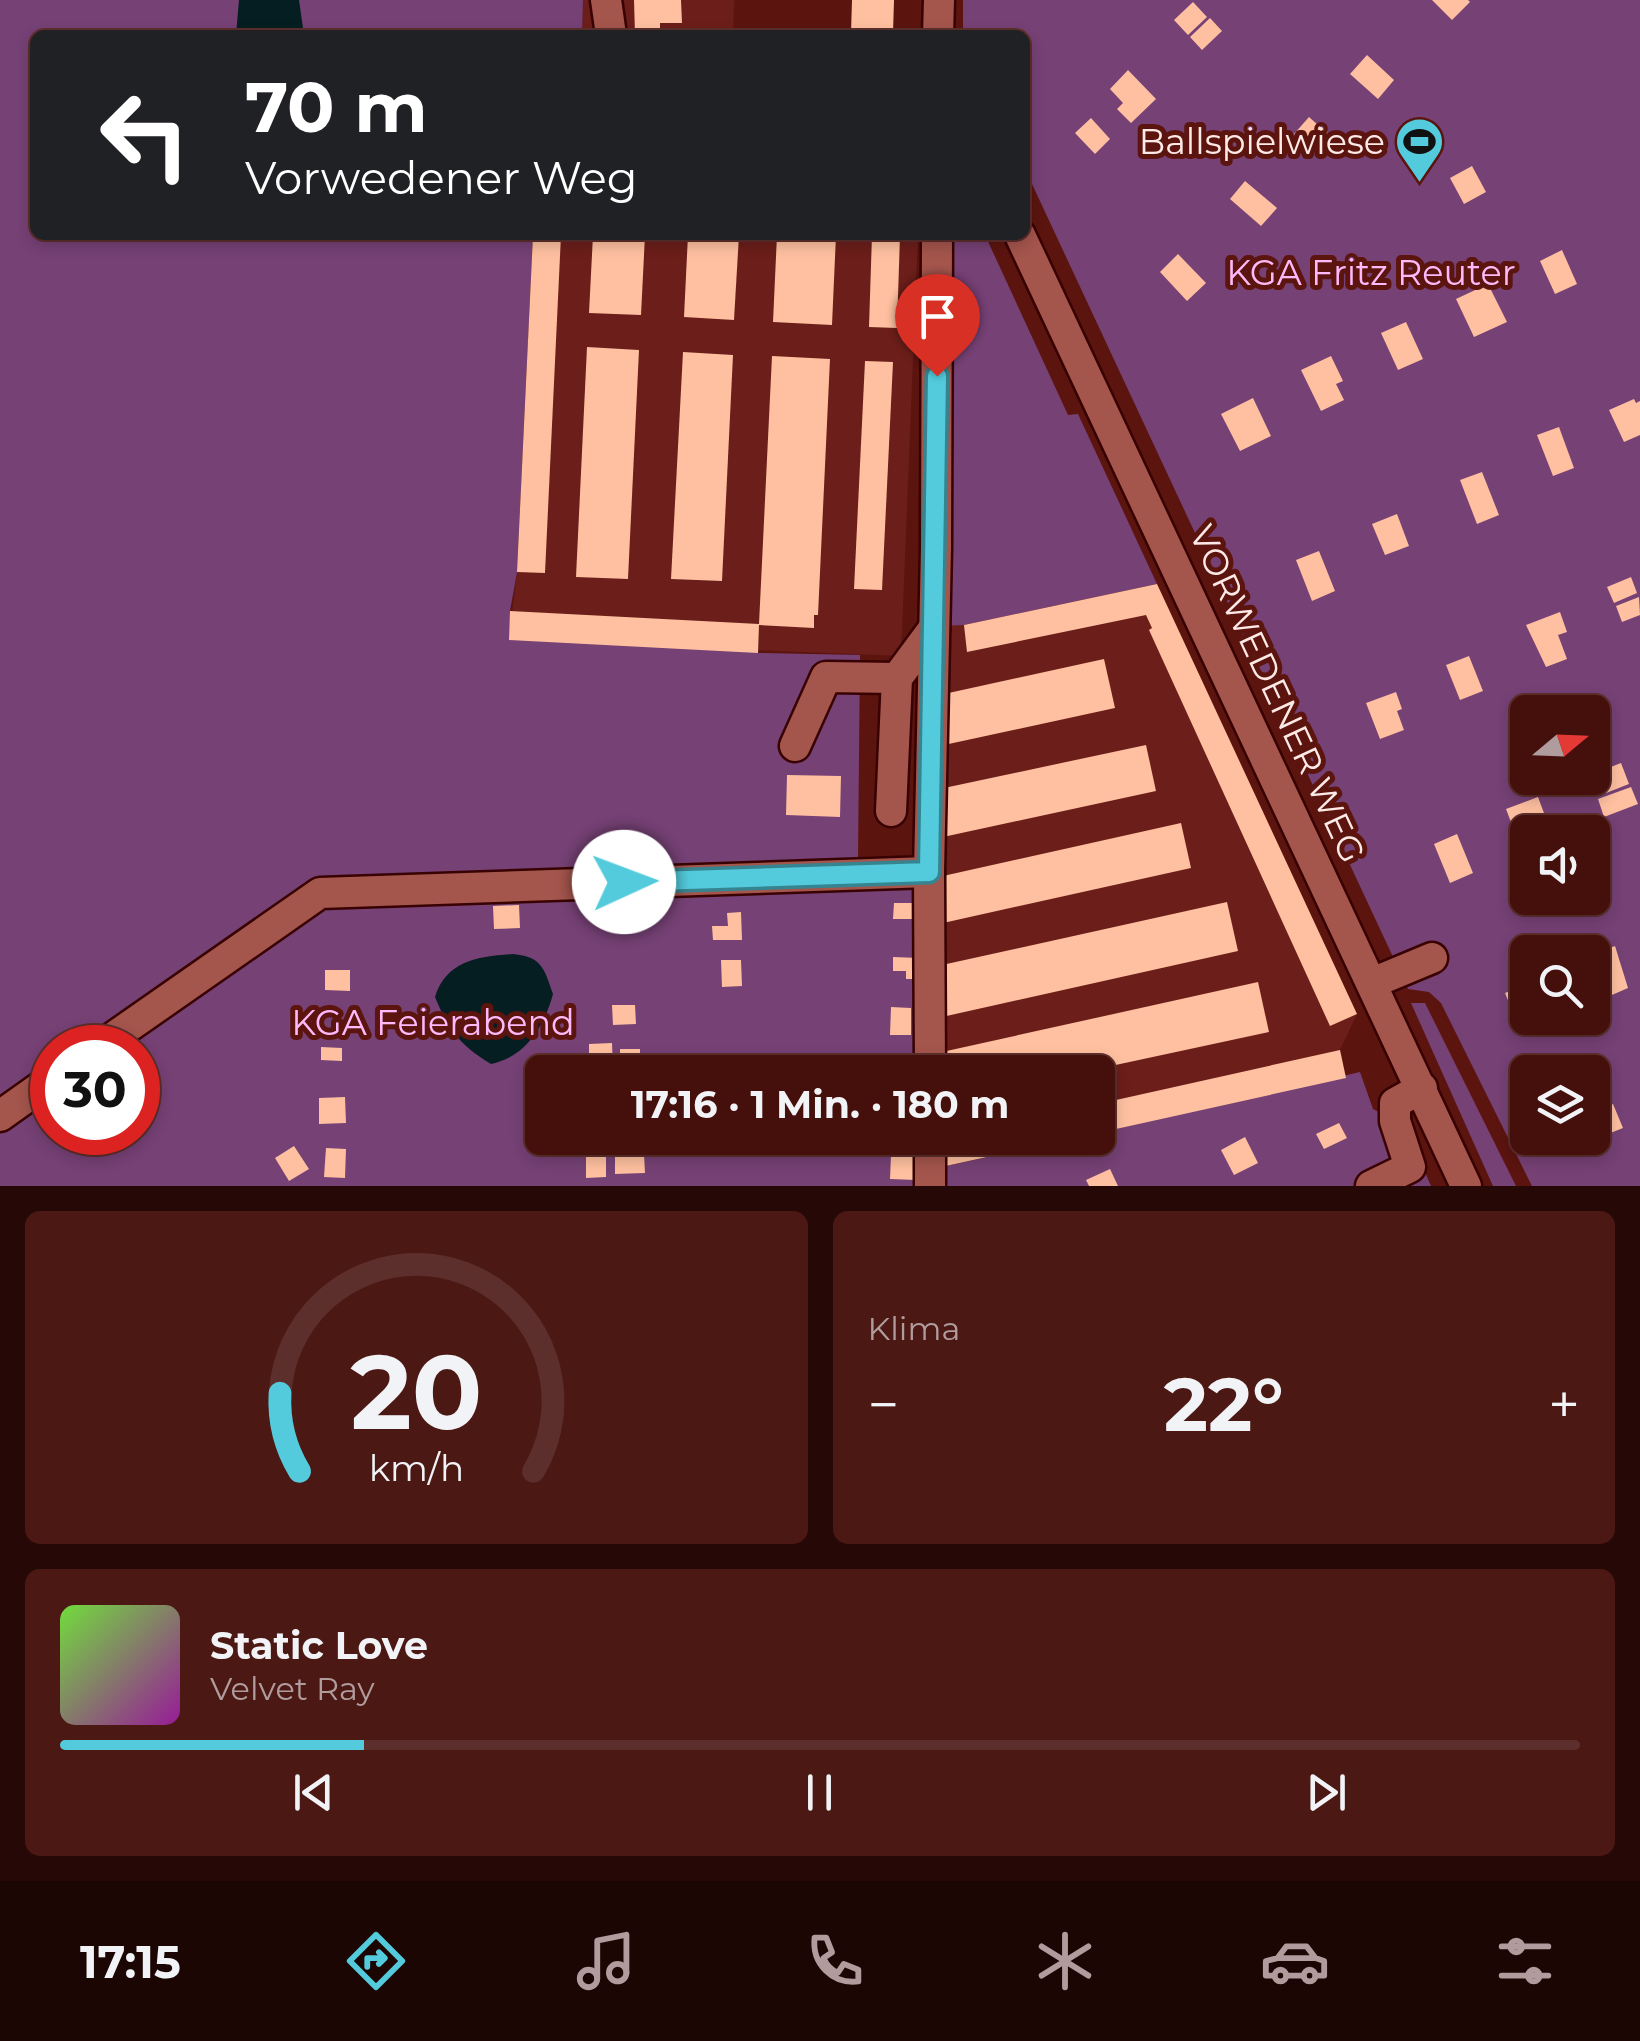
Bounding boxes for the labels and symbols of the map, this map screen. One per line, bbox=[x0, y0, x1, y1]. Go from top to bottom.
sports icon: Ballspielwiese bbox=[1394, 116, 1446, 184]
place label: Ballspielwiese bbox=[1139, 120, 1385, 163]
park label: KGA Fritz Reuter bbox=[1226, 251, 1516, 294]
pin bbox=[895, 274, 980, 377]
street label: VORWEDENER WEG bbox=[1180, 518, 1375, 869]
north arrow bbox=[1510, 695, 1610, 795]
position arrow bbox=[572, 830, 676, 934]
park label: KGA Feierabend bbox=[291, 1001, 575, 1044]
speed limit sign: 30 bbox=[30, 1025, 160, 1155]

